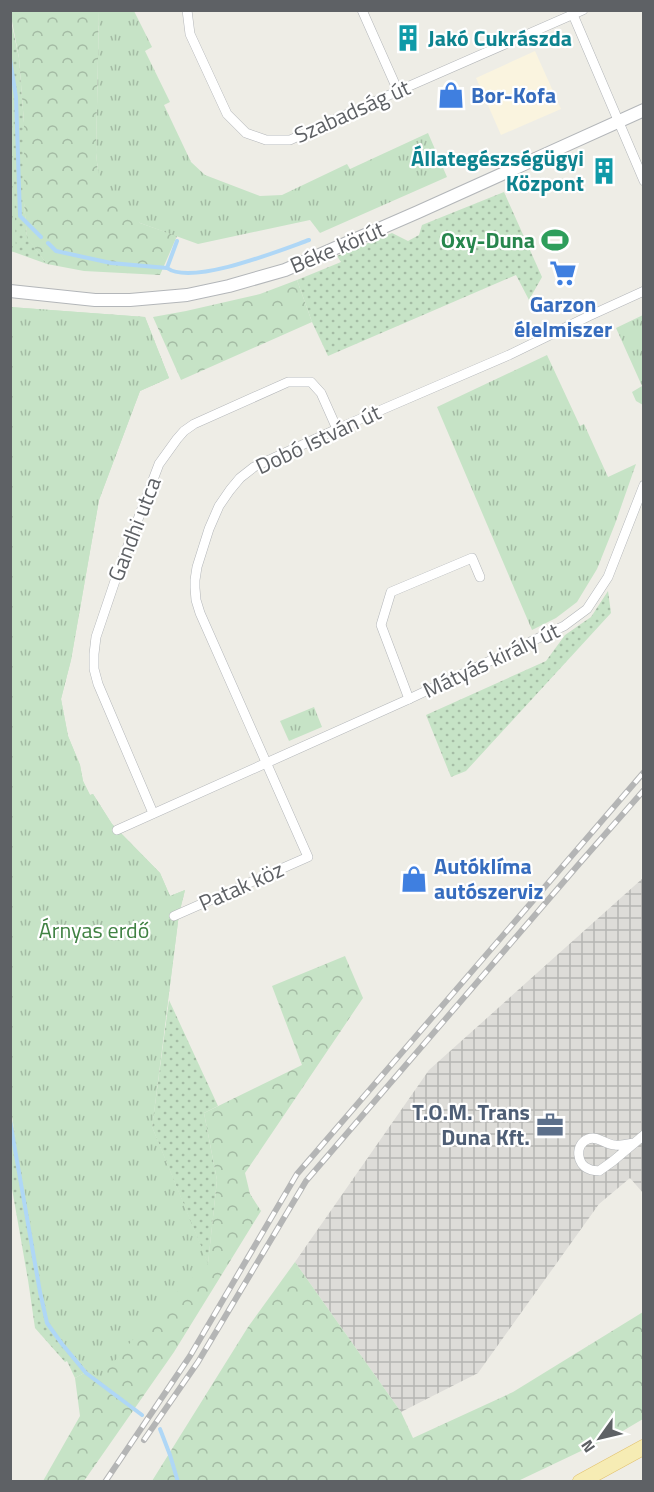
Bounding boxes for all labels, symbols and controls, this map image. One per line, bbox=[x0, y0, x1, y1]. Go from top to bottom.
place label: Jakó Cukrászda bbox=[428, 21, 572, 55]
building icon: Jakó Cukrászda bbox=[393, 23, 423, 53]
street label: Szabadság út bbox=[288, 70, 416, 152]
place label: Bor-Kofa bbox=[471, 78, 556, 112]
shop icon: Bor-Kofa bbox=[436, 80, 466, 110]
place label: Állategészségügyi Központ bbox=[411, 141, 584, 200]
building icon: Állategészségügyi Központ bbox=[589, 156, 619, 186]
street label: Béke körút bbox=[284, 212, 390, 282]
place label: Oxy-Duna bbox=[441, 223, 535, 257]
sports icon: Oxy-Duna bbox=[540, 225, 570, 255]
supermarket icon: Garzon élelmiszer bbox=[548, 258, 578, 288]
place label: Garzon élelmiszer bbox=[514, 287, 612, 346]
street label: Dobó István út bbox=[250, 395, 386, 483]
street label: Gandhi utca bbox=[99, 472, 169, 586]
street label: Mátyás király út bbox=[417, 613, 565, 707]
place label: Autóklíma autószerviz bbox=[434, 849, 544, 908]
street label: Patak köz bbox=[193, 852, 289, 920]
shop icon: Autóklíma autószerviz bbox=[399, 864, 429, 894]
park label: Árnyas erdő bbox=[39, 913, 149, 947]
place label: T.O.M. Trans Duna Kft. bbox=[412, 1095, 530, 1154]
office icon: T.O.M. Trans Duna Kft. bbox=[535, 1110, 565, 1140]
north arrow bbox=[570, 1408, 630, 1468]
text: N bbox=[575, 1435, 601, 1458]

